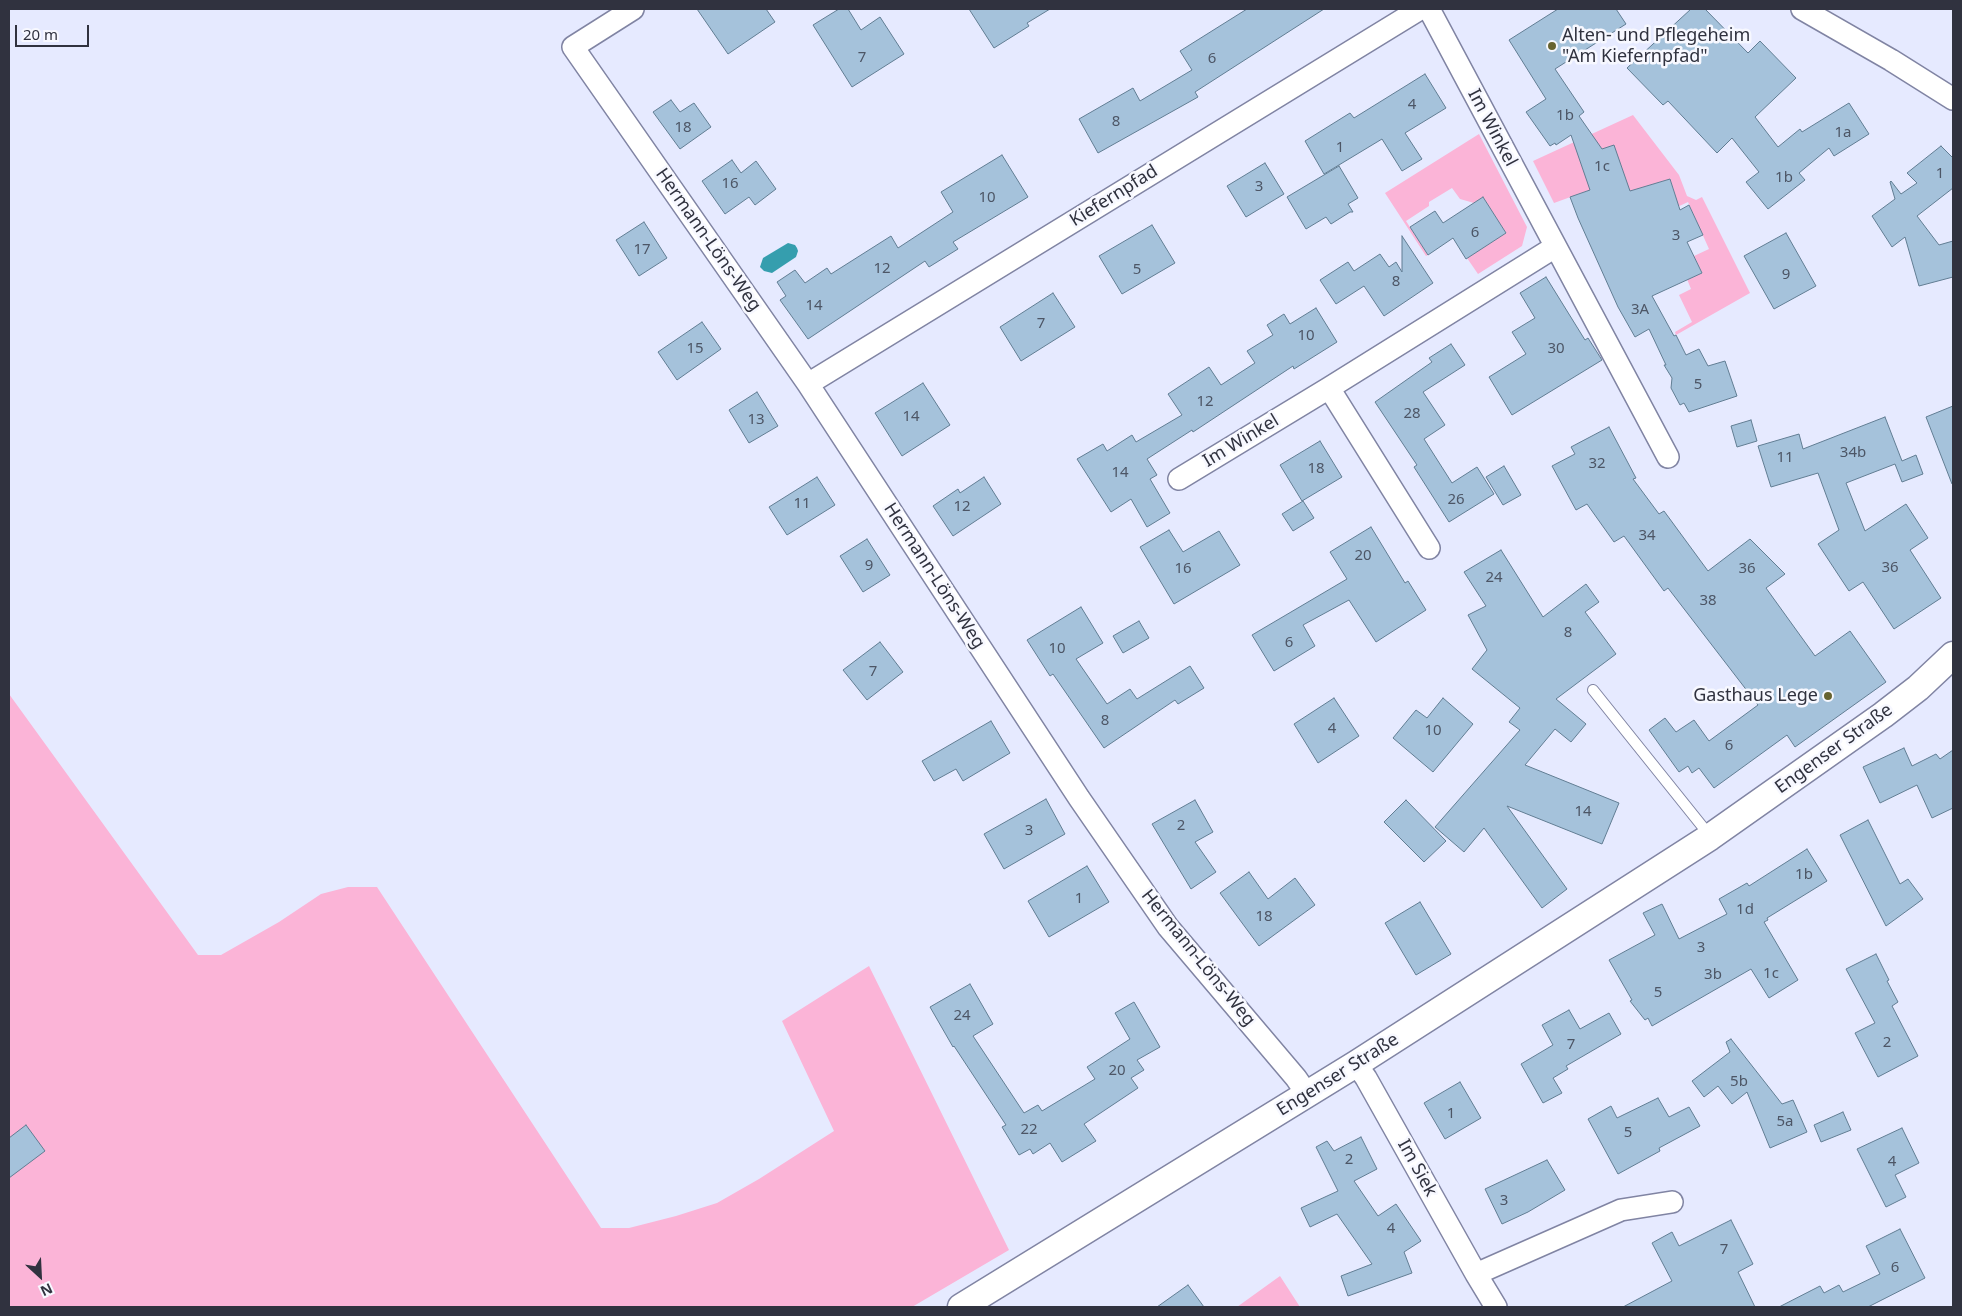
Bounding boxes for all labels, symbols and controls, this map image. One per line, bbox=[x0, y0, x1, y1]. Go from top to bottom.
scale bar bbox=[18, 15, 91, 47]
text: 20 m bbox=[23, 24, 58, 44]
place label: Alten- und Pflegeheim "Am Kiefernpfad" bbox=[1562, 25, 1750, 68]
marker: Alten- und Pflegeheim "Am Kiefernpfad" bbox=[1546, 40, 1558, 52]
house number: 7 bbox=[858, 49, 866, 67]
house number: 6 bbox=[1208, 50, 1216, 68]
street label: Im Winkel bbox=[1463, 86, 1521, 170]
house number: 4 bbox=[1408, 96, 1416, 114]
house number: 1b bbox=[1556, 107, 1574, 125]
house number: 8 bbox=[1112, 113, 1120, 131]
house number: 18 bbox=[674, 119, 692, 137]
house number: 1a bbox=[1835, 124, 1851, 142]
house number: 1 bbox=[1336, 139, 1344, 157]
house number: 1c bbox=[1594, 158, 1610, 176]
street label: Kiefernpfad bbox=[1066, 161, 1162, 231]
street label: Hermann-Löns-Weg bbox=[651, 164, 765, 316]
house number: 1 bbox=[1936, 165, 1944, 183]
house number: 1b bbox=[1775, 169, 1793, 187]
house number: 16 bbox=[721, 175, 739, 193]
house number: 3 bbox=[1255, 178, 1263, 196]
house number: 10 bbox=[978, 189, 996, 207]
house number: 6 bbox=[1471, 224, 1479, 242]
house number: 3 bbox=[1672, 227, 1680, 245]
house number: 17 bbox=[633, 241, 651, 259]
house number: 12 bbox=[873, 260, 891, 278]
house number: 5 bbox=[1133, 261, 1141, 279]
house number: 9 bbox=[1782, 266, 1790, 284]
house number: 8 bbox=[1392, 273, 1400, 291]
house number: 14 bbox=[805, 297, 823, 315]
house number: 3A bbox=[1631, 301, 1649, 319]
house number: 7 bbox=[1037, 315, 1045, 333]
house number: 10 bbox=[1297, 327, 1315, 345]
house number: 15 bbox=[686, 340, 704, 358]
house number: 30 bbox=[1547, 340, 1565, 358]
house number: 5 bbox=[1694, 376, 1702, 394]
house number: 12 bbox=[1196, 393, 1214, 411]
house number: 28 bbox=[1403, 405, 1421, 423]
house number: 14 bbox=[902, 408, 920, 426]
street label: Im Winkel bbox=[1199, 410, 1283, 472]
house number: 13 bbox=[747, 411, 765, 429]
house number: 34b bbox=[1840, 444, 1866, 462]
house number: 11 bbox=[1776, 449, 1794, 467]
house number: 32 bbox=[1588, 455, 1606, 473]
house number: 18 bbox=[1307, 460, 1325, 478]
house number: 14 bbox=[1111, 464, 1129, 482]
house number: 26 bbox=[1447, 491, 1465, 509]
house number: 11 bbox=[793, 495, 811, 513]
house number: 12 bbox=[953, 498, 971, 516]
street label: Hermann-Löns-Weg bbox=[879, 499, 989, 653]
house number: 34 bbox=[1638, 527, 1656, 545]
house number: 20 bbox=[1354, 547, 1372, 565]
house number: 9 bbox=[865, 557, 873, 575]
house number: 36 bbox=[1881, 559, 1899, 577]
house number: 16 bbox=[1174, 560, 1192, 578]
house number: 36 bbox=[1738, 560, 1756, 578]
house number: 24 bbox=[1485, 569, 1503, 587]
house number: 38 bbox=[1699, 592, 1717, 610]
house number: 8 bbox=[1564, 624, 1572, 642]
house number: 6 bbox=[1285, 634, 1293, 652]
house number: 10 bbox=[1048, 640, 1066, 658]
house number: 7 bbox=[869, 663, 877, 681]
place label: Gasthaus Lege bbox=[1693, 685, 1818, 707]
marker: Gasthaus Lege bbox=[1822, 690, 1834, 702]
street label: Engenser Straße bbox=[1771, 699, 1897, 799]
house number: 8 bbox=[1101, 712, 1109, 730]
house number: 4 bbox=[1328, 720, 1336, 738]
house number: 10 bbox=[1424, 722, 1442, 740]
house number: 6 bbox=[1725, 737, 1733, 755]
house number: 14 bbox=[1574, 803, 1592, 821]
house number: 2 bbox=[1177, 817, 1185, 835]
house number: 3 bbox=[1025, 822, 1033, 840]
house number: 1b bbox=[1795, 866, 1813, 884]
street label: Hermann-Löns-Weg bbox=[1136, 885, 1260, 1031]
house number: 1 bbox=[1075, 890, 1083, 908]
house number: 1d bbox=[1736, 901, 1754, 919]
house number: 18 bbox=[1255, 908, 1273, 926]
house number: 3 bbox=[1697, 939, 1705, 957]
house number: 1c bbox=[1763, 965, 1779, 983]
house number: 3b bbox=[1704, 966, 1722, 984]
house number: 5 bbox=[1654, 984, 1662, 1002]
house number: 24 bbox=[953, 1007, 971, 1025]
street label: Engenser Straße bbox=[1273, 1029, 1403, 1121]
house number: 2 bbox=[1883, 1034, 1891, 1052]
house number: 7 bbox=[1567, 1036, 1575, 1054]
house number: 20 bbox=[1108, 1062, 1126, 1080]
house number: 5b bbox=[1730, 1073, 1748, 1091]
house number: 1 bbox=[1447, 1105, 1455, 1123]
house number: 5a bbox=[1777, 1113, 1793, 1131]
house number: 22 bbox=[1020, 1121, 1038, 1139]
house number: 5 bbox=[1624, 1124, 1632, 1142]
street label: Im Siek bbox=[1393, 1136, 1441, 1200]
house number: 2 bbox=[1345, 1151, 1353, 1169]
house number: 4 bbox=[1888, 1153, 1896, 1171]
house number: 3 bbox=[1500, 1192, 1508, 1210]
house number: 4 bbox=[1387, 1220, 1395, 1238]
house number: 7 bbox=[1720, 1241, 1728, 1259]
north arrow bbox=[15, 1251, 65, 1301]
house number: 6 bbox=[1891, 1259, 1899, 1277]
text: N bbox=[37, 1279, 56, 1301]

